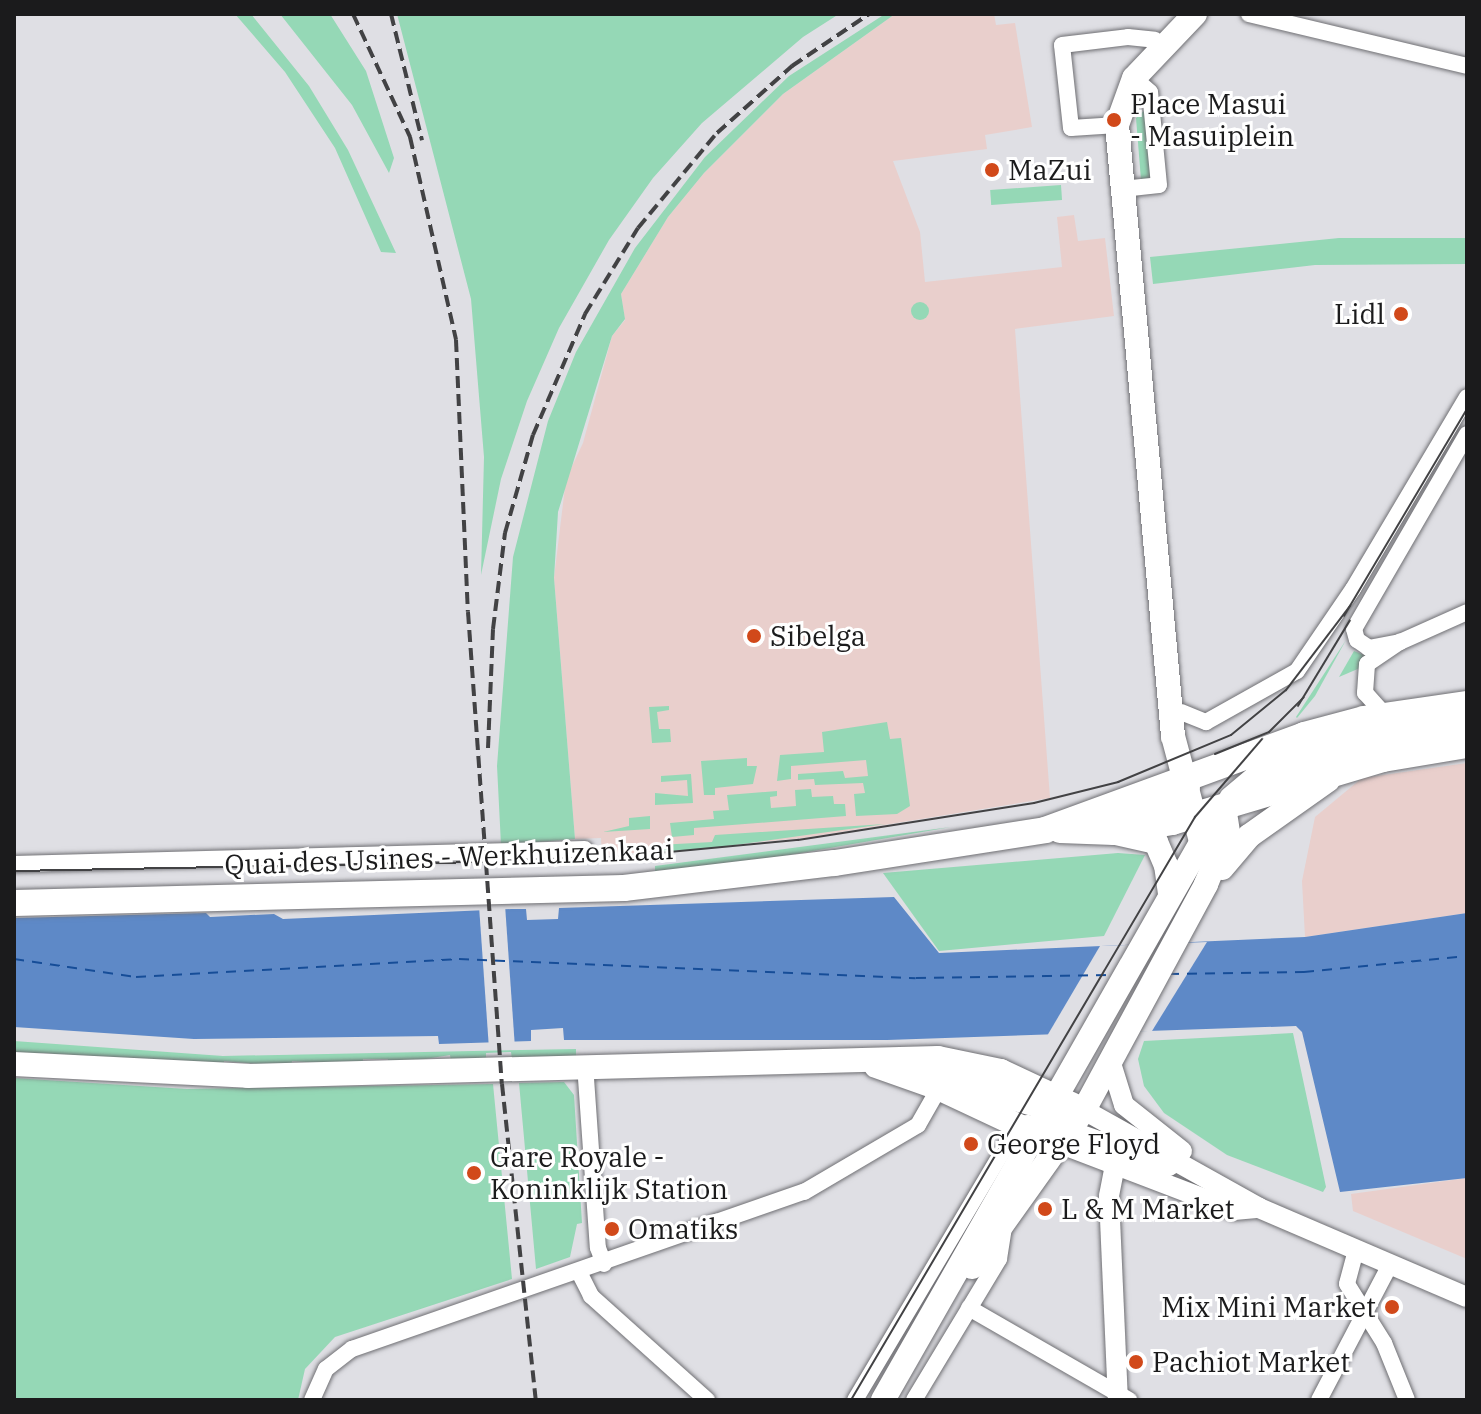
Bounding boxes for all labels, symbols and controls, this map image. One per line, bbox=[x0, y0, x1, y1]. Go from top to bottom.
place label: Place Masui - Masuiplein bbox=[1130, 87, 1294, 153]
marker: Place Masui - Masuiplein bbox=[1105, 111, 1123, 129]
place label: MaZui bbox=[1008, 153, 1092, 187]
marker: MaZui bbox=[983, 161, 1001, 179]
place label: Lidl bbox=[1334, 297, 1385, 331]
marker: Lidl bbox=[1392, 305, 1410, 323]
place label: Sibelga bbox=[770, 619, 866, 653]
marker: Sibelga bbox=[745, 627, 763, 645]
street label: Quai des Usines - Werkhuizenkaai bbox=[224, 832, 674, 882]
place label: George Floyd bbox=[987, 1127, 1160, 1161]
marker: George Floyd bbox=[962, 1135, 980, 1153]
place label: Gare Royale - Koninklijk Station bbox=[490, 1140, 728, 1206]
marker: Gare Royale - Koninklijk Station bbox=[465, 1164, 483, 1182]
place label: L & M Market bbox=[1061, 1192, 1234, 1226]
marker: L & M Market bbox=[1036, 1200, 1054, 1218]
place label: Omatiks bbox=[628, 1212, 738, 1246]
marker: Omatiks bbox=[603, 1220, 621, 1238]
place label: Mix Mini Market bbox=[1161, 1290, 1376, 1324]
marker: Mix Mini Market bbox=[1383, 1298, 1401, 1316]
place label: Pachiot Market bbox=[1152, 1345, 1350, 1379]
marker: Pachiot Market bbox=[1127, 1353, 1145, 1371]

